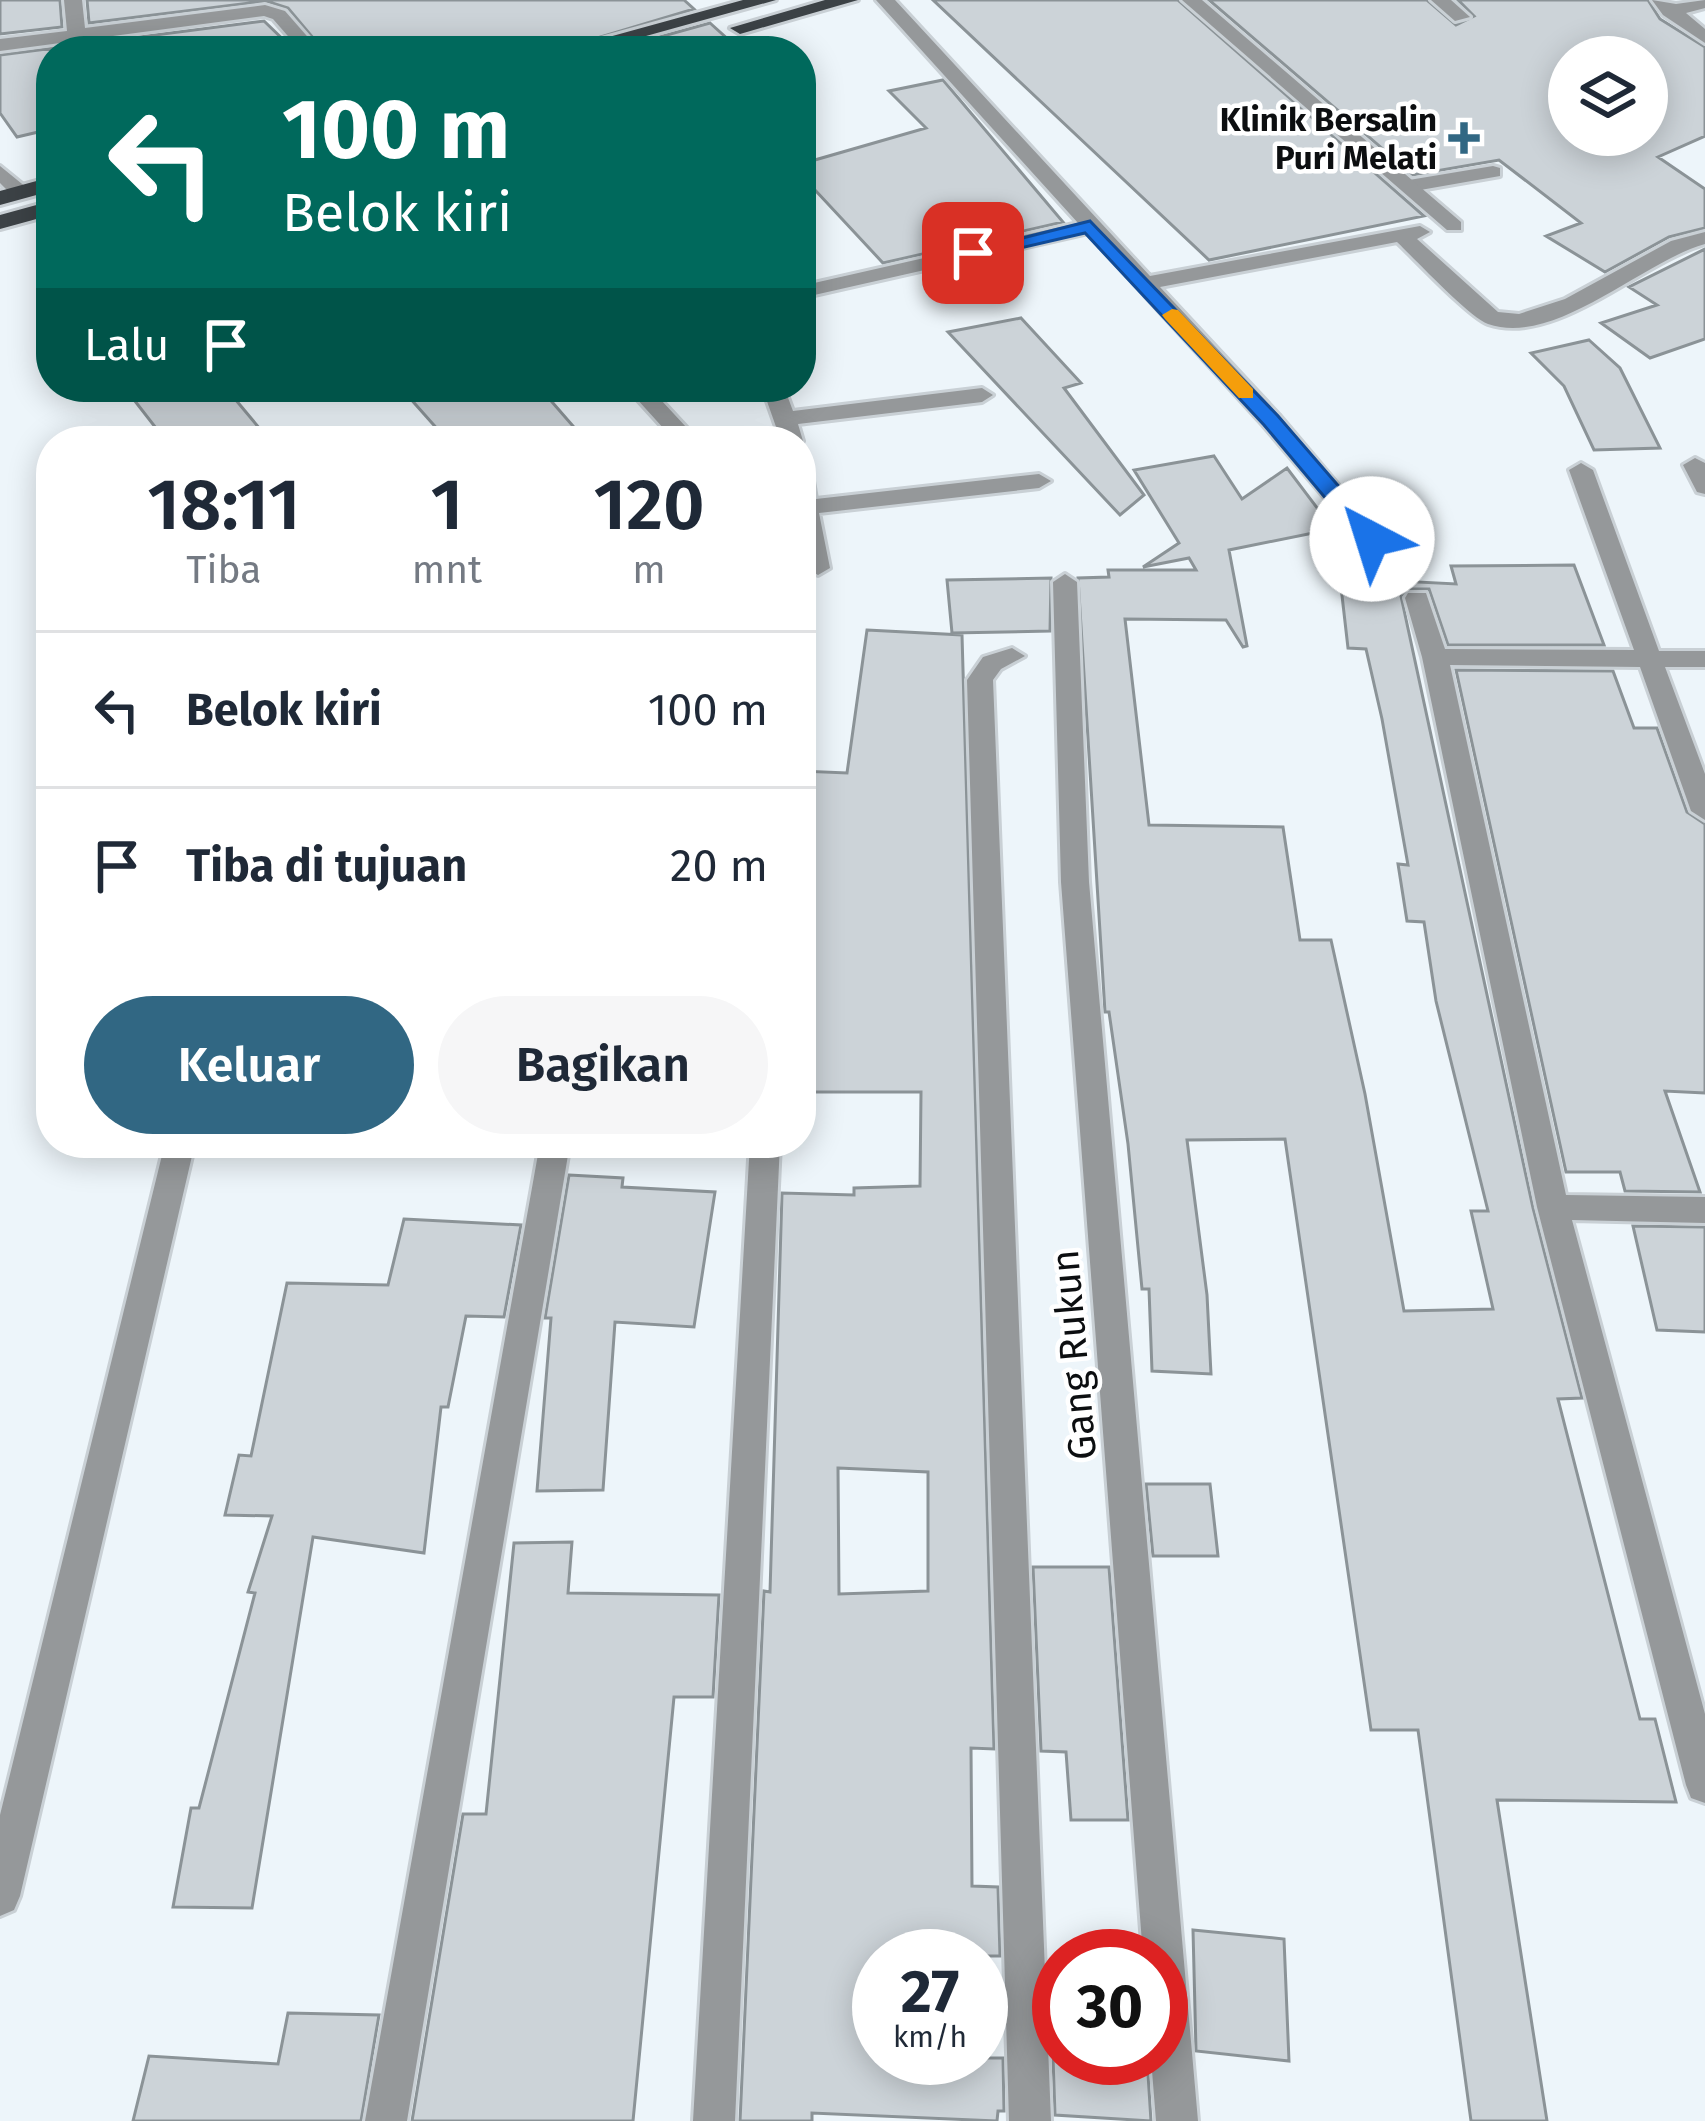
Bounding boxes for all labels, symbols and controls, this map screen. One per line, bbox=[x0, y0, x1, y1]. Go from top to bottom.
map controls bbox=[1548, 36, 1668, 156]
button: layers bbox=[1548, 36, 1668, 156]
text: 100 m bbox=[282, 79, 510, 180]
icon: left bbox=[84, 84, 240, 240]
place label: Klinik Bersalin Puri Melati bbox=[1220, 100, 1437, 178]
marker: Klinik Bersalin Puri Melati bbox=[1448, 122, 1480, 154]
text: Belok kiri bbox=[282, 181, 512, 245]
pin bbox=[922, 202, 1024, 304]
icon: arrive bbox=[940, 220, 1006, 286]
icon: arrive bbox=[193, 312, 259, 378]
text: Lalu bbox=[84, 318, 169, 372]
text: 18:11 bbox=[147, 462, 301, 548]
text: 1 bbox=[431, 462, 463, 548]
text: 120 bbox=[593, 462, 705, 548]
position arrow bbox=[1309, 476, 1435, 602]
text: Tiba bbox=[186, 547, 261, 593]
text: mnt bbox=[412, 547, 482, 593]
text: m bbox=[632, 547, 666, 593]
icon: left bbox=[84, 677, 150, 743]
text: Belok kiri bbox=[186, 683, 382, 737]
text: 100 m bbox=[648, 683, 768, 737]
icon: arrive bbox=[84, 833, 150, 899]
text: Tiba di tujuan bbox=[186, 839, 467, 893]
text: 20 m bbox=[670, 839, 768, 893]
button: Keluar bbox=[84, 996, 414, 1134]
button: Bagikan bbox=[438, 996, 768, 1134]
street label: Gang Rukun bbox=[1042, 1248, 1106, 1462]
speed limit sign: 30 bbox=[1032, 1929, 1188, 2085]
text: 27 bbox=[901, 1956, 959, 2028]
text: km/h bbox=[893, 2019, 967, 2055]

